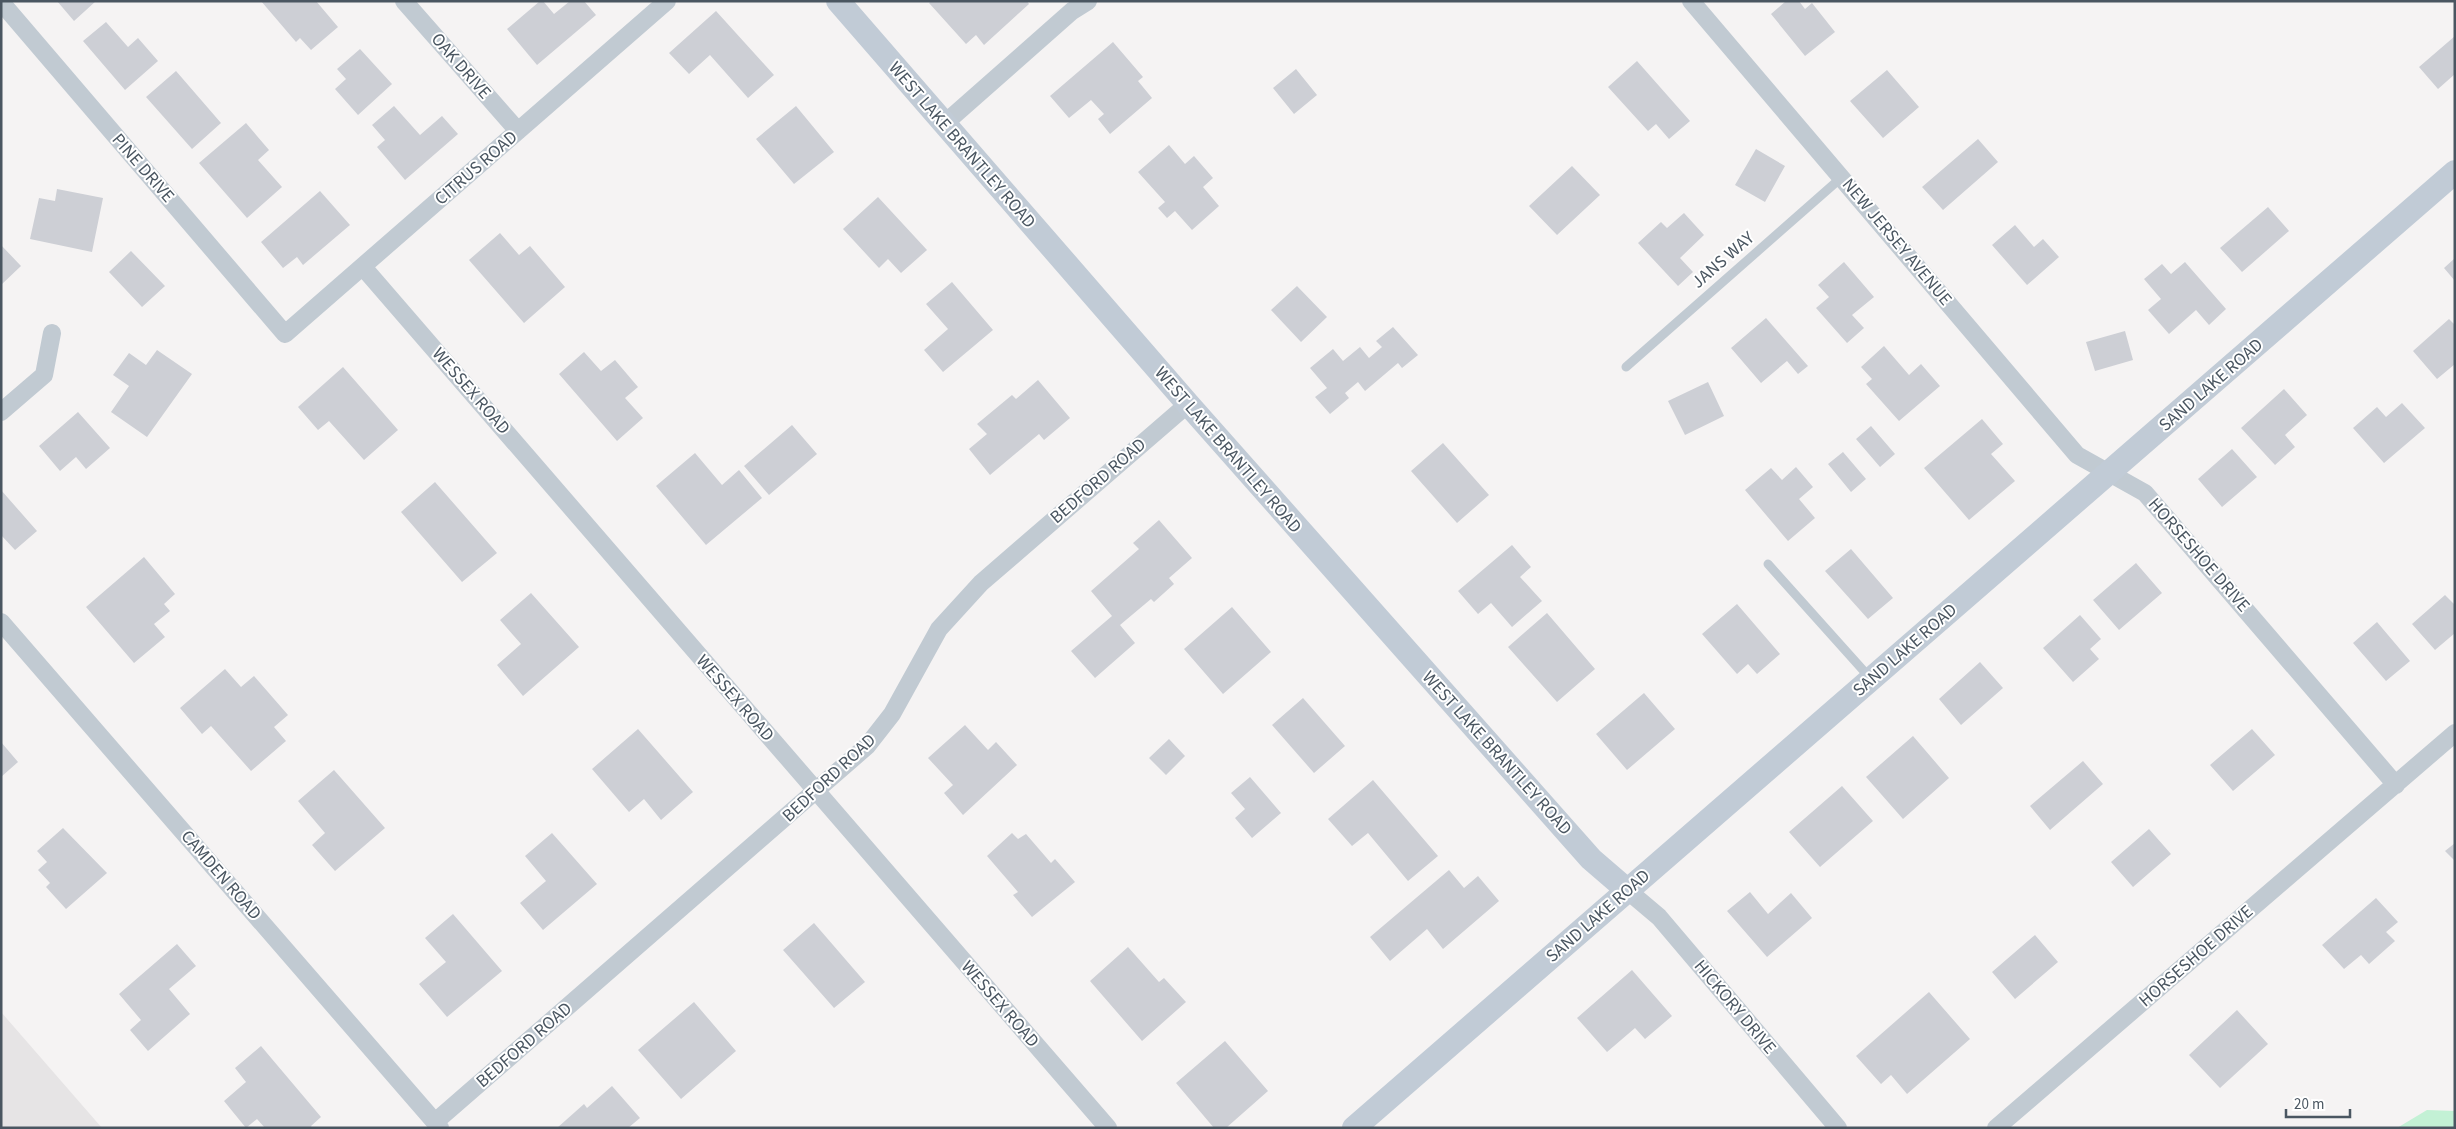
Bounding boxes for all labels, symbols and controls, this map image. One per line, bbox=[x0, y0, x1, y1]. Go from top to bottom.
street label: OAK DRIVE bbox=[425, 27, 497, 105]
street label: WEST LAKE BRANTLEY ROAD bbox=[883, 56, 1041, 234]
street label: CITRUS ROAD bbox=[429, 125, 523, 211]
street label: PINE DRIVE bbox=[106, 128, 180, 208]
street label: NEW JERSEY AVENUE bbox=[1836, 173, 1958, 311]
street label: JANS WAY bbox=[1686, 226, 1760, 294]
street label: SAND LAKE ROAD bbox=[2154, 333, 2268, 437]
street label: WESSEX ROAD bbox=[426, 342, 516, 440]
street label: WEST LAKE BRANTLEY ROAD bbox=[1149, 361, 1307, 539]
street label: BEDFORD ROAD bbox=[1045, 432, 1151, 530]
street label: HORSESHOE DRIVE bbox=[2142, 492, 2256, 618]
street label: SAND LAKE ROAD bbox=[1848, 598, 1962, 702]
street label: WESSEX ROAD bbox=[690, 649, 780, 747]
street label: WEST LAKE BRANTLEY ROAD bbox=[1416, 665, 1578, 841]
street label: BEDFORD ROAD bbox=[777, 728, 881, 828]
street label: CAMDEN ROAD bbox=[175, 825, 267, 925]
street label: SAND LAKE ROAD bbox=[1541, 864, 1655, 968]
street label: HORSESHOE DRIVE bbox=[2133, 899, 2259, 1013]
street label: WESSEX ROAD bbox=[955, 955, 1045, 1053]
street label: HICKORY DRIVE bbox=[1688, 955, 1782, 1059]
street label: BEDFORD ROAD bbox=[471, 996, 577, 1094]
scale bar bbox=[2286, 1086, 2350, 1118]
text: 20 m bbox=[2294, 1094, 2324, 1115]

